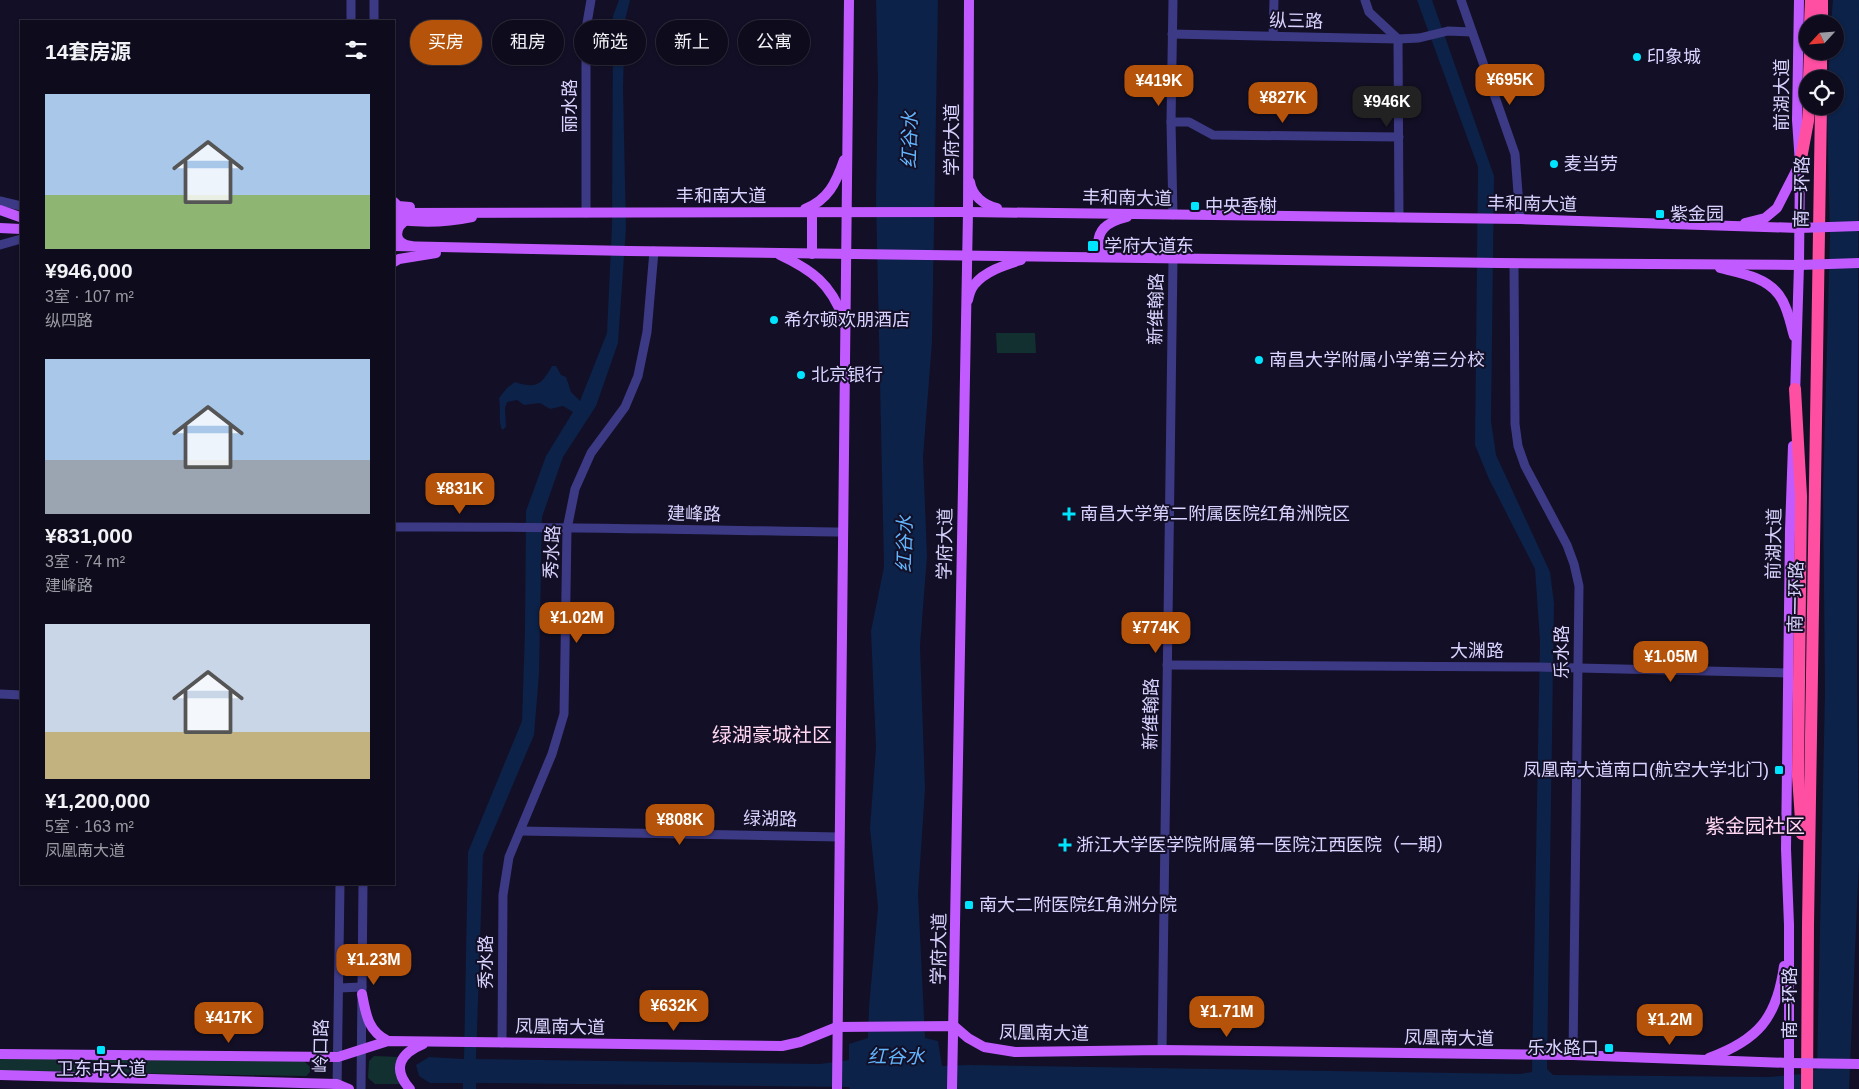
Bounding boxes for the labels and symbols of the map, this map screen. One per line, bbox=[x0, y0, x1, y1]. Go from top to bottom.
street label: 纵三路 bbox=[1269, 11, 1323, 31]
north arrow bbox=[1799, 15, 1844, 60]
place label: 印象城 bbox=[1647, 47, 1701, 67]
marker: 印象城 bbox=[1631, 51, 1643, 63]
street label: 前湖大道 bbox=[1772, 59, 1792, 131]
pin: ¥419K bbox=[1124, 64, 1194, 107]
pin: ¥695K bbox=[1475, 64, 1545, 106]
street label: 丽水路 bbox=[560, 79, 580, 133]
pin: ¥827K bbox=[1248, 82, 1318, 124]
pin: ¥946K bbox=[1352, 86, 1422, 128]
street label: 学府大道 bbox=[942, 104, 962, 176]
water label: 红谷水 bbox=[899, 110, 921, 169]
place label: 麦当劳 bbox=[1564, 154, 1618, 174]
street label: 南一环路 bbox=[1791, 156, 1813, 228]
marker: 麦当劳 bbox=[1548, 158, 1560, 170]
street label: 丰和南大道 bbox=[676, 186, 766, 206]
street label: 丰和南大道 bbox=[1082, 187, 1172, 209]
street label: 丰和南大道 bbox=[1487, 193, 1577, 215]
place label: 中央香榭 bbox=[1205, 196, 1277, 216]
marker: 中央香榭 bbox=[1189, 200, 1201, 212]
place label: 紫金园 bbox=[1670, 204, 1724, 224]
marker: 紫金园 bbox=[1654, 208, 1666, 220]
place label: 学府大道东 bbox=[1104, 236, 1194, 256]
marker: 学府大道东 bbox=[1086, 239, 1100, 253]
street label: 新维翰路 bbox=[1145, 273, 1167, 345]
place label: 希尔顿欢朋酒店 bbox=[784, 310, 910, 330]
marker: 希尔顿欢朋酒店 bbox=[768, 314, 780, 326]
place label: 南昌大学附属小学第三分校 bbox=[1269, 350, 1485, 370]
marker: 南昌大学附属小学第三分校 bbox=[1253, 354, 1265, 366]
place label: 北京银行 bbox=[811, 365, 883, 385]
marker: 北京银行 bbox=[795, 369, 807, 381]
pin: ¥831K bbox=[425, 472, 495, 515]
street label: 建峰路 bbox=[667, 504, 721, 524]
place label: 南昌大学第二附属医院红角洲院区 bbox=[1080, 504, 1350, 524]
marker: 南昌大学第二附属医院红角洲院区 bbox=[1062, 507, 1076, 521]
street label: 学府大道 bbox=[934, 508, 956, 580]
street label: 前湖大道 bbox=[1763, 508, 1785, 580]
water label: 红谷水 bbox=[894, 514, 916, 573]
street label: 秀水路 bbox=[541, 525, 563, 579]
street label: 南一环路 bbox=[1785, 561, 1807, 633]
pin: ¥1.02M bbox=[536, 602, 618, 644]
pin: ¥774K bbox=[1121, 612, 1191, 654]
street label: 乐水路 bbox=[1552, 625, 1572, 679]
pin: ¥1.05M bbox=[1630, 640, 1712, 683]
street label: 大渊路 bbox=[1450, 641, 1504, 661]
street label: 新维翰路 bbox=[1140, 678, 1162, 750]
district label: 绿湖豪城社区 bbox=[712, 724, 832, 746]
place label: 凤凰南大道南口(航空大学北门) bbox=[1523, 760, 1769, 780]
marker: 凤凰南大道南口(航空大学北门) bbox=[1773, 764, 1785, 776]
pin: ¥808K bbox=[645, 804, 715, 846]
street label: 绿湖路 bbox=[743, 809, 797, 829]
district label: 紫金园社区 bbox=[1705, 815, 1805, 837]
place label: 浙江大学医学院附属第一医院江西医院（一期） bbox=[1076, 835, 1454, 855]
marker: 浙江大学医学院附属第一医院江西医院（一期） bbox=[1058, 838, 1072, 852]
place label: 南大二附医院红角洲分院 bbox=[979, 895, 1177, 915]
marker: 南大二附医院红角洲分院 bbox=[963, 899, 975, 911]
street label: 学府大道 bbox=[928, 913, 950, 985]
street label: 秀水路 bbox=[476, 935, 496, 989]
pin: ¥1.23M bbox=[333, 944, 415, 986]
street label: 南一环路 bbox=[1780, 967, 1800, 1039]
pin: ¥632K bbox=[639, 990, 709, 1032]
pin: ¥1.71M bbox=[1186, 996, 1268, 1038]
pin: ¥417K bbox=[194, 1002, 264, 1044]
pin: ¥1.2M bbox=[1635, 1004, 1705, 1046]
street label: 凤凰南大道 bbox=[515, 1016, 605, 1038]
street label: 岭口路 bbox=[311, 1019, 331, 1073]
street label: 凤凰南大道 bbox=[999, 1022, 1089, 1044]
street label: 凤凰南大道 bbox=[1404, 1027, 1494, 1049]
place label: 乐水路口 bbox=[1527, 1038, 1599, 1058]
marker: 乐水路口 bbox=[1603, 1042, 1615, 1054]
marker: 卫东中大道 bbox=[95, 1044, 107, 1056]
water label: 红谷水 bbox=[867, 1046, 925, 1067]
place label: 卫东中大道 bbox=[56, 1059, 146, 1079]

